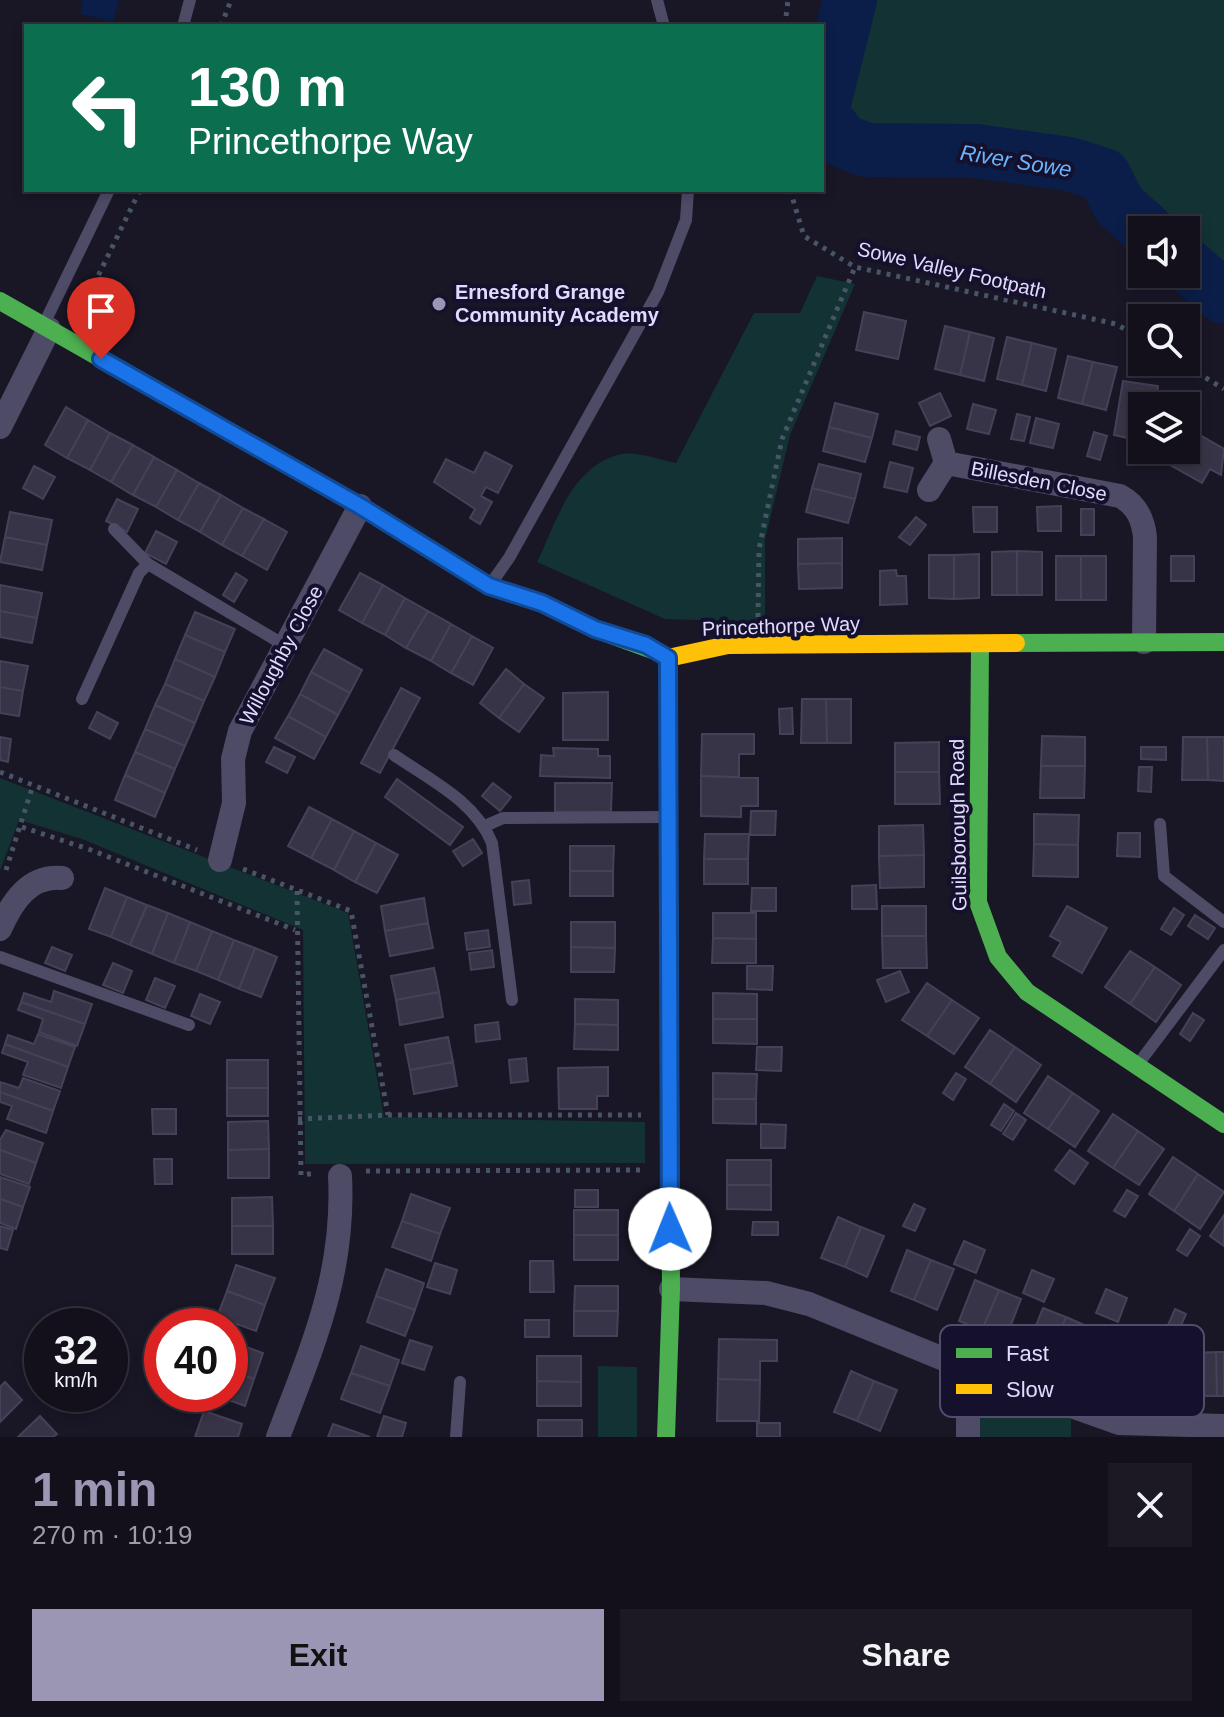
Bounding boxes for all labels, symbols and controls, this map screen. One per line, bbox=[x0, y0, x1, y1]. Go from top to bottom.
text: 130 m bbox=[188, 55, 347, 118]
icon: left bbox=[56, 56, 160, 160]
text: Princethorpe Way bbox=[188, 121, 473, 162]
water label: River Sowe bbox=[958, 140, 1074, 182]
map controls bbox=[1128, 216, 1200, 464]
button: sound bbox=[1128, 216, 1200, 288]
street label: Sowe Valley Footpath bbox=[855, 238, 1049, 302]
pin bbox=[67, 277, 135, 359]
place label: Ernesford Grange Community Academy bbox=[455, 281, 660, 326]
icon: arrive bbox=[79, 289, 123, 333]
marker: Ernesford Grange Community Academy bbox=[430, 295, 448, 313]
button: search bbox=[1128, 304, 1200, 376]
button: layers bbox=[1128, 392, 1200, 464]
street label: Billesden Close bbox=[969, 457, 1109, 505]
street label: Willoughby Close bbox=[235, 582, 327, 728]
street label: Princethorpe Way bbox=[702, 612, 860, 640]
street label: Guilsborough Road bbox=[945, 739, 971, 911]
position arrow bbox=[628, 1187, 712, 1271]
speed limit sign: 40 bbox=[144, 1308, 248, 1412]
legend bbox=[940, 1325, 1204, 1417]
text: 32 bbox=[54, 1328, 98, 1372]
text: Fast bbox=[1006, 1341, 1049, 1366]
text: km/h bbox=[54, 1369, 98, 1391]
text: Slow bbox=[1006, 1377, 1054, 1402]
text: 1 min bbox=[32, 1463, 157, 1516]
button: close bbox=[1108, 1463, 1192, 1547]
text: 270 m · 10:19 bbox=[32, 1520, 192, 1550]
button: Exit bbox=[32, 1609, 604, 1701]
button: Share bbox=[620, 1609, 1192, 1701]

